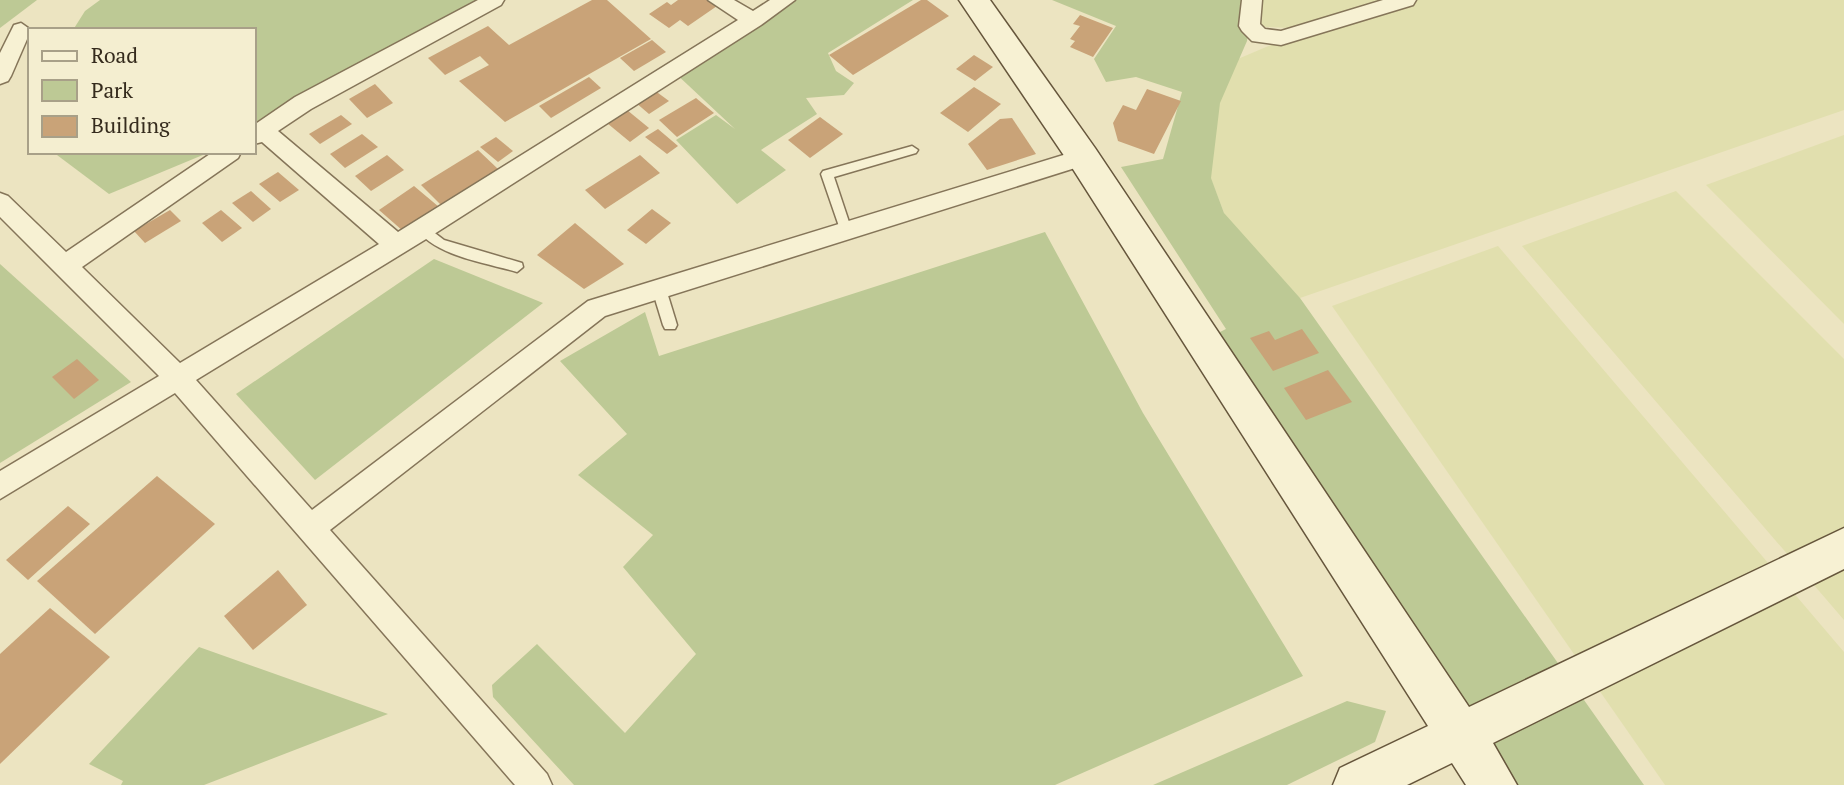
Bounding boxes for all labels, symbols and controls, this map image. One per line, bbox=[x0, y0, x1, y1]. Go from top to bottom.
legend bbox=[28, 28, 256, 154]
text: Road bbox=[91, 41, 138, 69]
text: Park bbox=[91, 76, 133, 104]
text: Building bbox=[91, 111, 171, 139]

